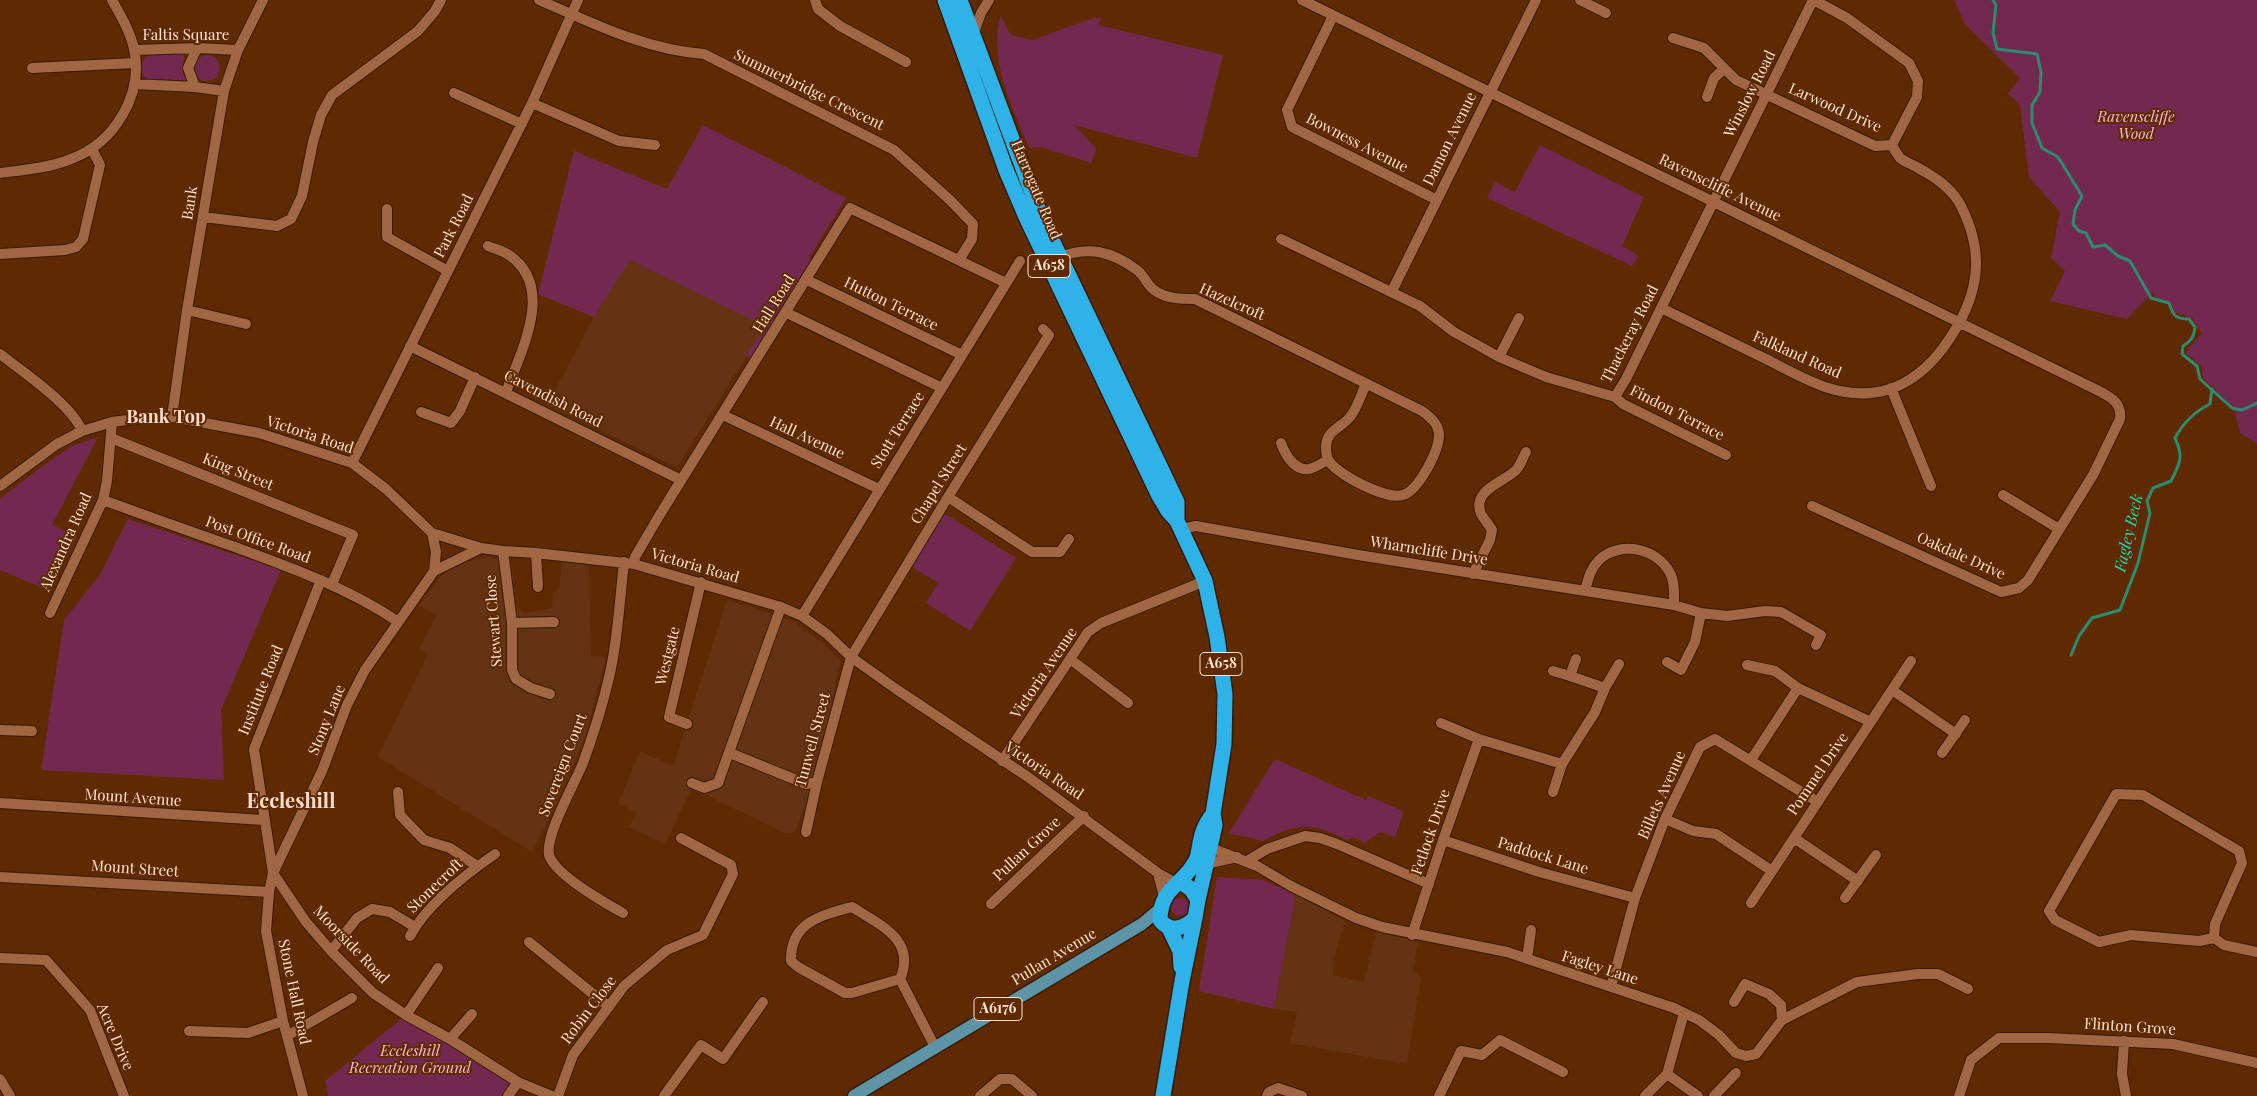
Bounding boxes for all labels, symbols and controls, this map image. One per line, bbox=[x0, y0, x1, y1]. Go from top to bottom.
street label: Faltis Square bbox=[143, 26, 229, 44]
street label: Summerbridge Crescent bbox=[731, 46, 887, 134]
street label: Winslow Road bbox=[1720, 48, 1780, 140]
street label: Larwood Drive bbox=[1786, 79, 1884, 137]
street label: Damon Avenue bbox=[1420, 89, 1480, 189]
park label: Ravenscliffe Wood bbox=[2097, 108, 2175, 143]
street label: Bowness Avenue bbox=[1303, 110, 1411, 176]
street label: Harrogate Road bbox=[1007, 138, 1065, 242]
street label: Ravenscliffe Avenue bbox=[1656, 151, 1784, 225]
street label: Bank bbox=[178, 185, 202, 221]
street label: Park Road bbox=[430, 191, 478, 261]
road number: A658 bbox=[1028, 255, 1070, 278]
street label: Hall Road bbox=[749, 272, 799, 336]
street label: Hutton Terrace bbox=[841, 273, 941, 335]
street label: Hazelcroft bbox=[1196, 280, 1268, 324]
street label: Thackeray Road bbox=[1598, 282, 1662, 386]
street label: Falkland Road bbox=[1750, 327, 1844, 383]
street label: Cavendish Road bbox=[501, 366, 605, 432]
street label: Findon Terrace bbox=[1627, 381, 1727, 445]
street label: Stott Terrace bbox=[867, 388, 929, 472]
district label: Bank Top bbox=[126, 406, 206, 428]
street label: Victoria Road bbox=[264, 412, 356, 458]
street label: Hall Avenue bbox=[767, 413, 847, 463]
street label: Chapel Street bbox=[907, 441, 971, 527]
street label: King Street bbox=[200, 450, 276, 494]
street label: Alexandra Road bbox=[36, 490, 96, 594]
water label: Fagley Beck bbox=[2111, 492, 2147, 574]
street label: Post Office Road bbox=[203, 513, 313, 567]
street label: Oakdale Drive bbox=[1914, 529, 2008, 583]
street label: Wharncliffe Drive bbox=[1369, 533, 1489, 569]
street label: Victoria Road bbox=[649, 545, 741, 587]
street label: Stewart Close bbox=[482, 574, 506, 668]
street label: Victoria Avenue bbox=[1007, 624, 1081, 722]
street label: Westgate bbox=[652, 625, 684, 687]
street label: Institute Road bbox=[235, 642, 287, 738]
road number: A658 bbox=[1200, 652, 1242, 676]
street label: Stony Lane bbox=[305, 682, 349, 758]
street label: Tunwell Street bbox=[792, 691, 834, 789]
street label: Sovereign Court bbox=[535, 711, 591, 819]
street label: Pommel Drive bbox=[1784, 729, 1852, 819]
street label: Victoria Road bbox=[1001, 738, 1087, 804]
street label: Billets Avenue bbox=[1634, 748, 1690, 842]
street label: Mount Avenue bbox=[84, 786, 182, 810]
street label: Fetlock Drive bbox=[1408, 787, 1454, 877]
district label: Eccleshill bbox=[247, 790, 335, 814]
street label: Pullan Grove bbox=[989, 813, 1065, 885]
street label: Paddock Lane bbox=[1495, 834, 1591, 878]
street label: Stonecroft bbox=[403, 855, 467, 917]
street label: Mount Street bbox=[90, 857, 180, 881]
street label: Moorside Road bbox=[309, 902, 393, 988]
street label: Pullan Avenue bbox=[1008, 925, 1100, 989]
street label: Stone Hall Road bbox=[274, 938, 314, 1046]
street label: Fagley Lane bbox=[1559, 947, 1641, 989]
street label: Robin Close bbox=[558, 972, 620, 1048]
road number: A6176 bbox=[974, 998, 1022, 1021]
street label: Acre Drive bbox=[93, 1001, 137, 1073]
street label: Flinton Grove bbox=[2083, 1015, 2177, 1039]
park label: Eccleshill Recreation Ground bbox=[349, 1042, 471, 1077]

